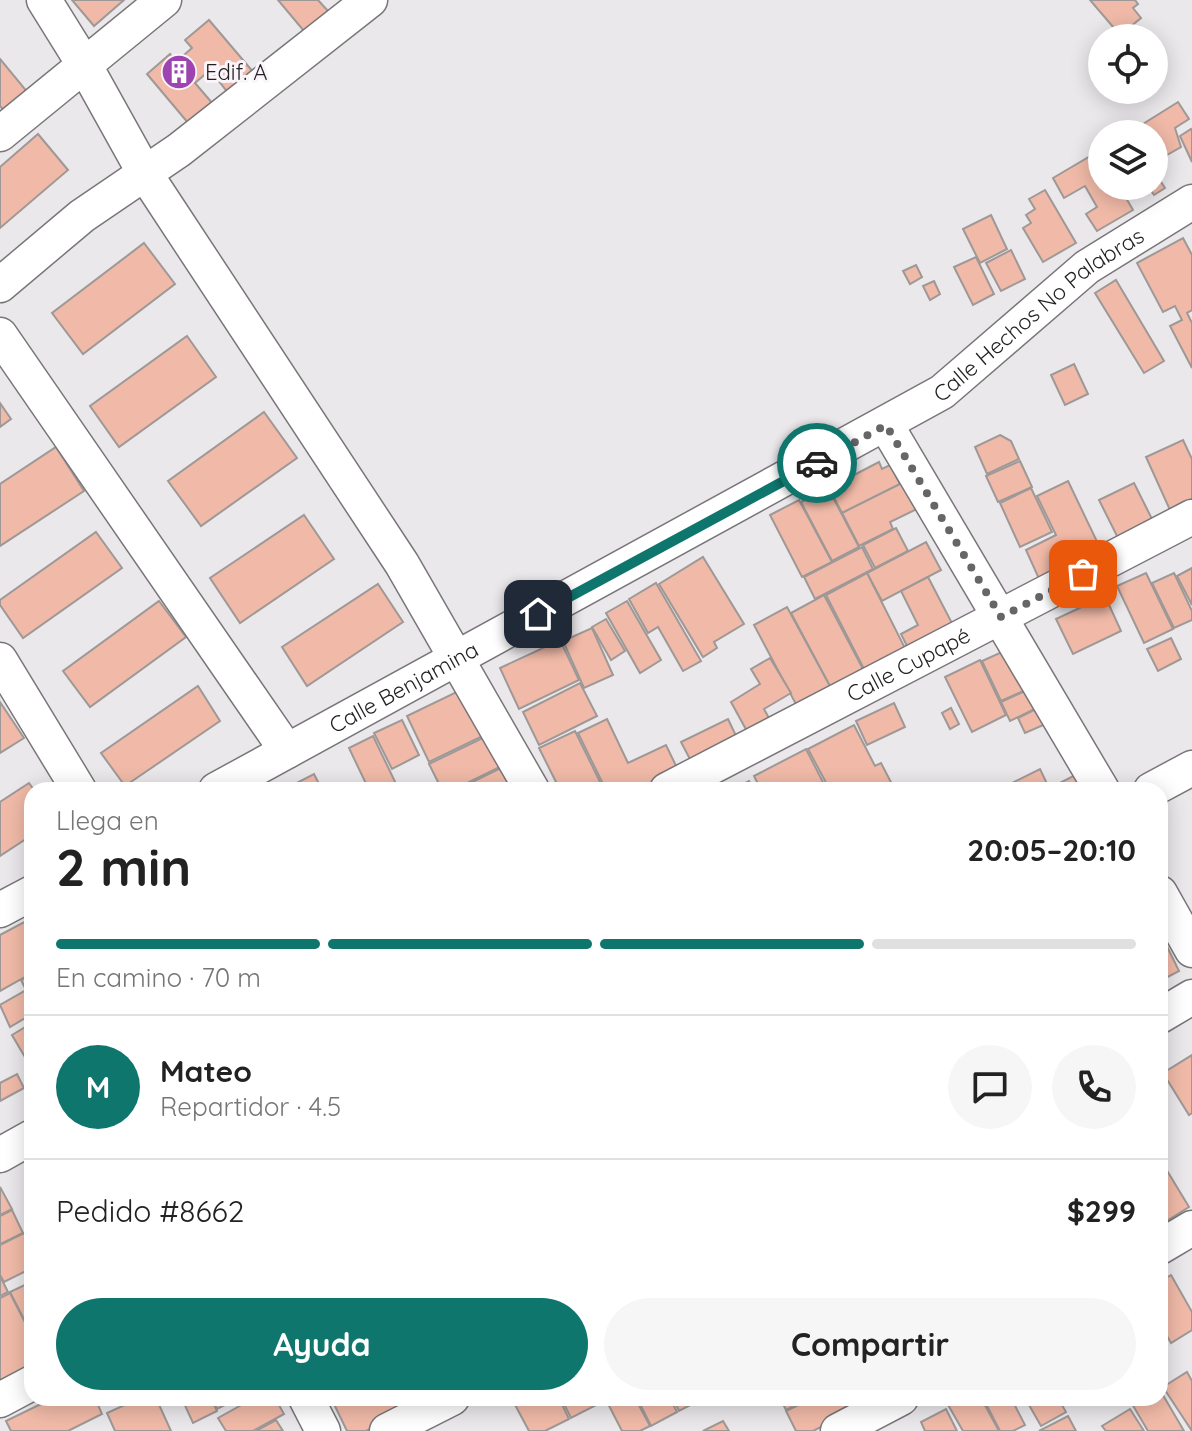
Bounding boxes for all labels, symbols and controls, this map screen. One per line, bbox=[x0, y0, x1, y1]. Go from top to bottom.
map controls bbox=[1088, 24, 1168, 200]
button: locate bbox=[1088, 24, 1168, 104]
building icon: Edif. A bbox=[160, 53, 198, 91]
place label: Edif. A bbox=[205, 58, 268, 86]
button: layers bbox=[1088, 120, 1168, 200]
street label: Calle Hechos No Palabras bbox=[929, 221, 1149, 408]
courier bbox=[777, 423, 857, 503]
icon: car bbox=[795, 441, 839, 485]
pin bbox=[1049, 540, 1117, 608]
icon: bag bbox=[1061, 552, 1105, 596]
pin bbox=[504, 580, 572, 648]
icon: home bbox=[516, 592, 560, 636]
street label: Calle Cupapé bbox=[842, 621, 975, 708]
street label: Calle Benjamina bbox=[324, 635, 483, 739]
text: Llega en bbox=[56, 804, 159, 837]
text: 20:05–20:10 bbox=[967, 831, 1136, 869]
text: 2 min bbox=[56, 834, 191, 899]
text: En camino · 70 m bbox=[56, 961, 261, 994]
button: chat bbox=[948, 1045, 1032, 1129]
button: phone bbox=[1052, 1045, 1136, 1129]
text: Mateo bbox=[160, 1052, 252, 1090]
text: M bbox=[86, 1068, 110, 1106]
text: Repartidor · 4.5 bbox=[160, 1090, 341, 1123]
text: Pedido #8662 bbox=[56, 1192, 244, 1230]
text: $299 bbox=[1067, 1192, 1136, 1230]
button: Ayuda bbox=[56, 1298, 588, 1390]
button: Compartir bbox=[604, 1298, 1136, 1390]

